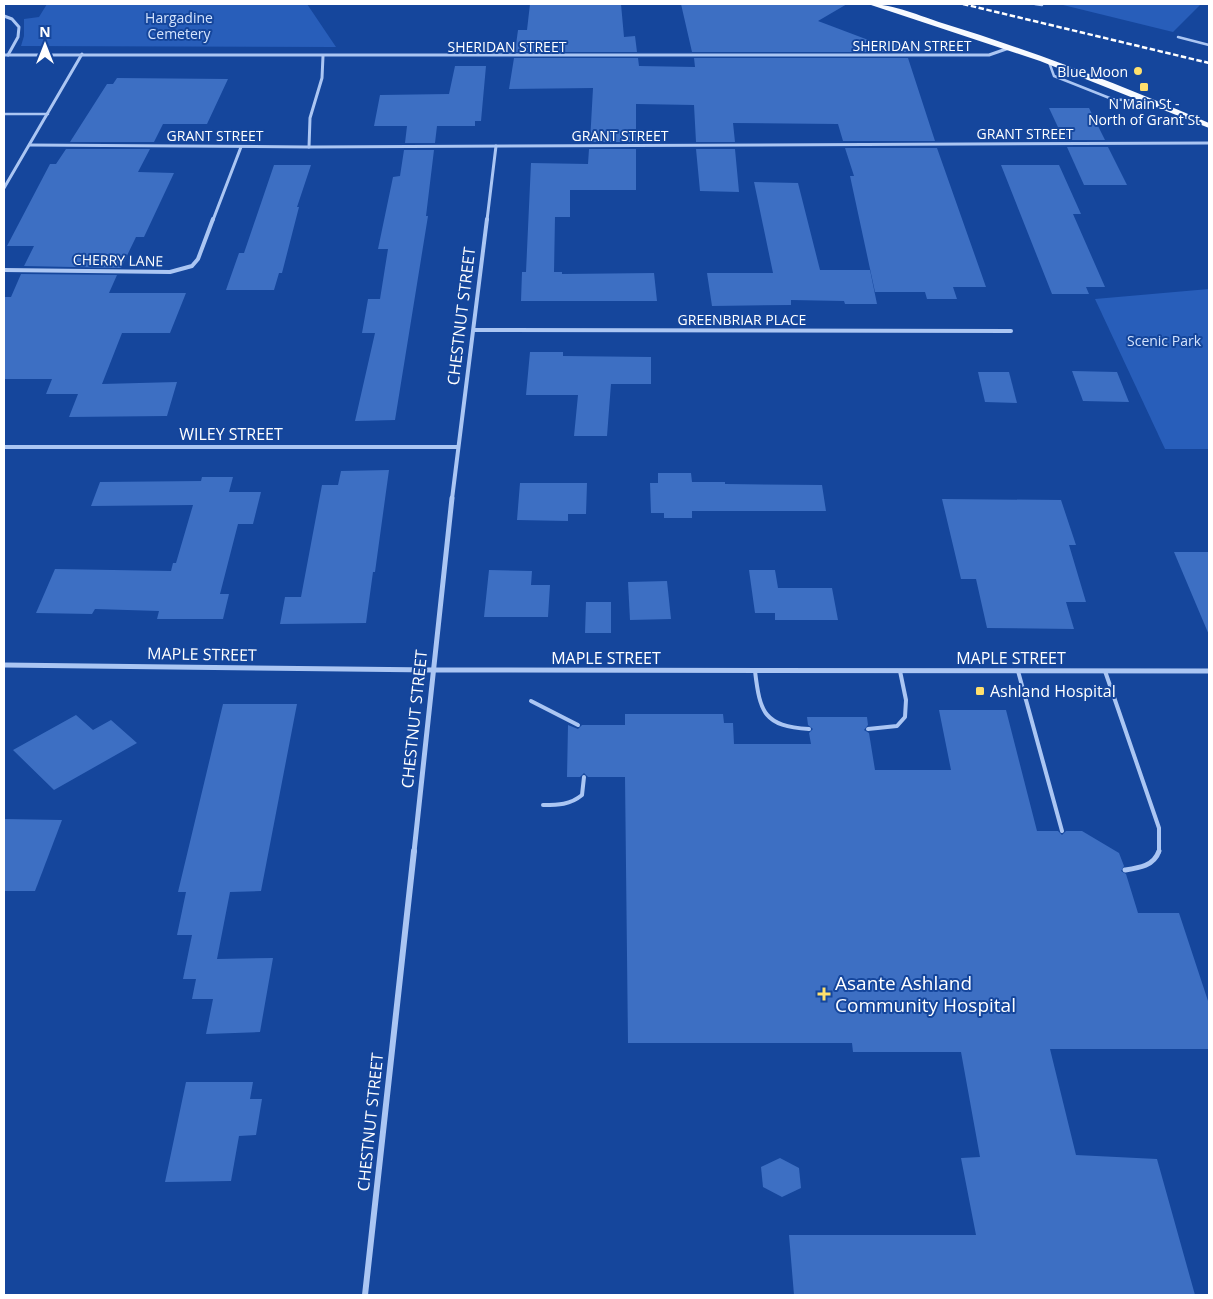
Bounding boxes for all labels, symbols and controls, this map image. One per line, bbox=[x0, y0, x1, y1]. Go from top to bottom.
park label: Hargadine Cemetery bbox=[145, 8, 213, 43]
north arrow bbox=[20, 20, 70, 70]
text: N bbox=[39, 22, 51, 41]
street label: SHERIDAN STREET bbox=[853, 36, 972, 55]
street label: SHERIDAN STREET bbox=[448, 37, 567, 56]
place label: Blue Moon bbox=[1057, 62, 1128, 81]
marker: Blue Moon bbox=[1132, 65, 1144, 77]
marker: N Main St - North of Grant St bbox=[1138, 81, 1150, 93]
place label: N Main St - North of Grant St bbox=[1088, 94, 1200, 129]
street label: GRANT STREET bbox=[977, 124, 1074, 143]
street label: GRANT STREET bbox=[167, 126, 264, 145]
street label: GRANT STREET bbox=[572, 126, 669, 145]
street label: CHESTNUT STREET bbox=[442, 245, 480, 386]
street label: CHERRY LANE bbox=[73, 250, 163, 270]
street label: GREENBRIAR PLACE bbox=[678, 310, 806, 329]
park label: Scenic Park bbox=[1127, 331, 1202, 350]
street label: WILEY STREET bbox=[179, 423, 283, 445]
street label: MAPLE STREET bbox=[147, 642, 257, 666]
street label: MAPLE STREET bbox=[551, 647, 661, 669]
street label: MAPLE STREET bbox=[956, 647, 1066, 669]
street label: CHESTNUT STREET bbox=[396, 649, 432, 789]
place label: Ashland Hospital bbox=[990, 680, 1116, 702]
marker: Ashland Hospital bbox=[974, 685, 986, 697]
place label: Asante Ashland Community Hospital bbox=[835, 970, 1016, 1018]
marker: Asante Ashland Community Hospital bbox=[817, 987, 831, 1001]
street label: CHESTNUT STREET bbox=[352, 1052, 388, 1192]

